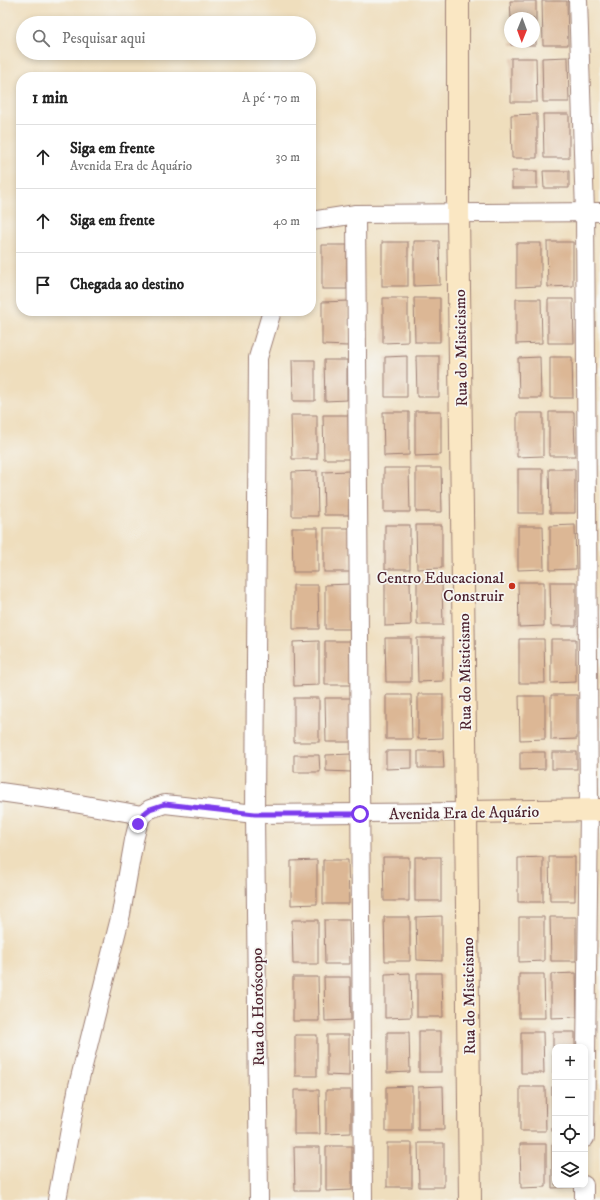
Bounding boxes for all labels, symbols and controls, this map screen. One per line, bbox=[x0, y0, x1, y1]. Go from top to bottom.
north arrow bbox=[504, 12, 540, 48]
search box bbox=[16, 16, 316, 60]
icon: search bbox=[30, 27, 52, 49]
text: Pesquisar aqui bbox=[62, 29, 145, 48]
text: 1 min bbox=[32, 87, 68, 109]
text: A pé · 70 m bbox=[242, 90, 300, 106]
text: Siga em frente bbox=[70, 139, 155, 158]
icon: ahead bbox=[32, 146, 54, 168]
text: 30 m bbox=[276, 149, 300, 165]
text: Avenida Era de Aquário bbox=[70, 158, 192, 174]
icon: ahead bbox=[32, 210, 54, 232]
text: Siga em frente bbox=[70, 211, 155, 230]
text: 40 m bbox=[273, 213, 300, 229]
icon: arrive bbox=[32, 274, 54, 296]
text: Chegada ao destino bbox=[70, 275, 184, 294]
street label: Rua do Misticismo bbox=[450, 289, 472, 407]
place label: Centro Educacional Construir bbox=[377, 568, 504, 606]
marker: Centro Educacional Construir bbox=[507, 581, 517, 591]
street label: Rua do Misticismo bbox=[454, 613, 476, 731]
street label: Avenida Era de Aquário bbox=[389, 802, 540, 824]
route start bbox=[351, 805, 369, 823]
route end bbox=[129, 815, 147, 833]
street label: Rua do Misticismo bbox=[458, 937, 480, 1055]
street label: Rua do Horóscopo bbox=[247, 947, 269, 1066]
map controls bbox=[552, 1044, 588, 1188]
button: + bbox=[552, 1044, 588, 1080]
button: − bbox=[552, 1080, 588, 1116]
button: locate bbox=[552, 1116, 588, 1152]
button: layers bbox=[552, 1152, 588, 1188]

